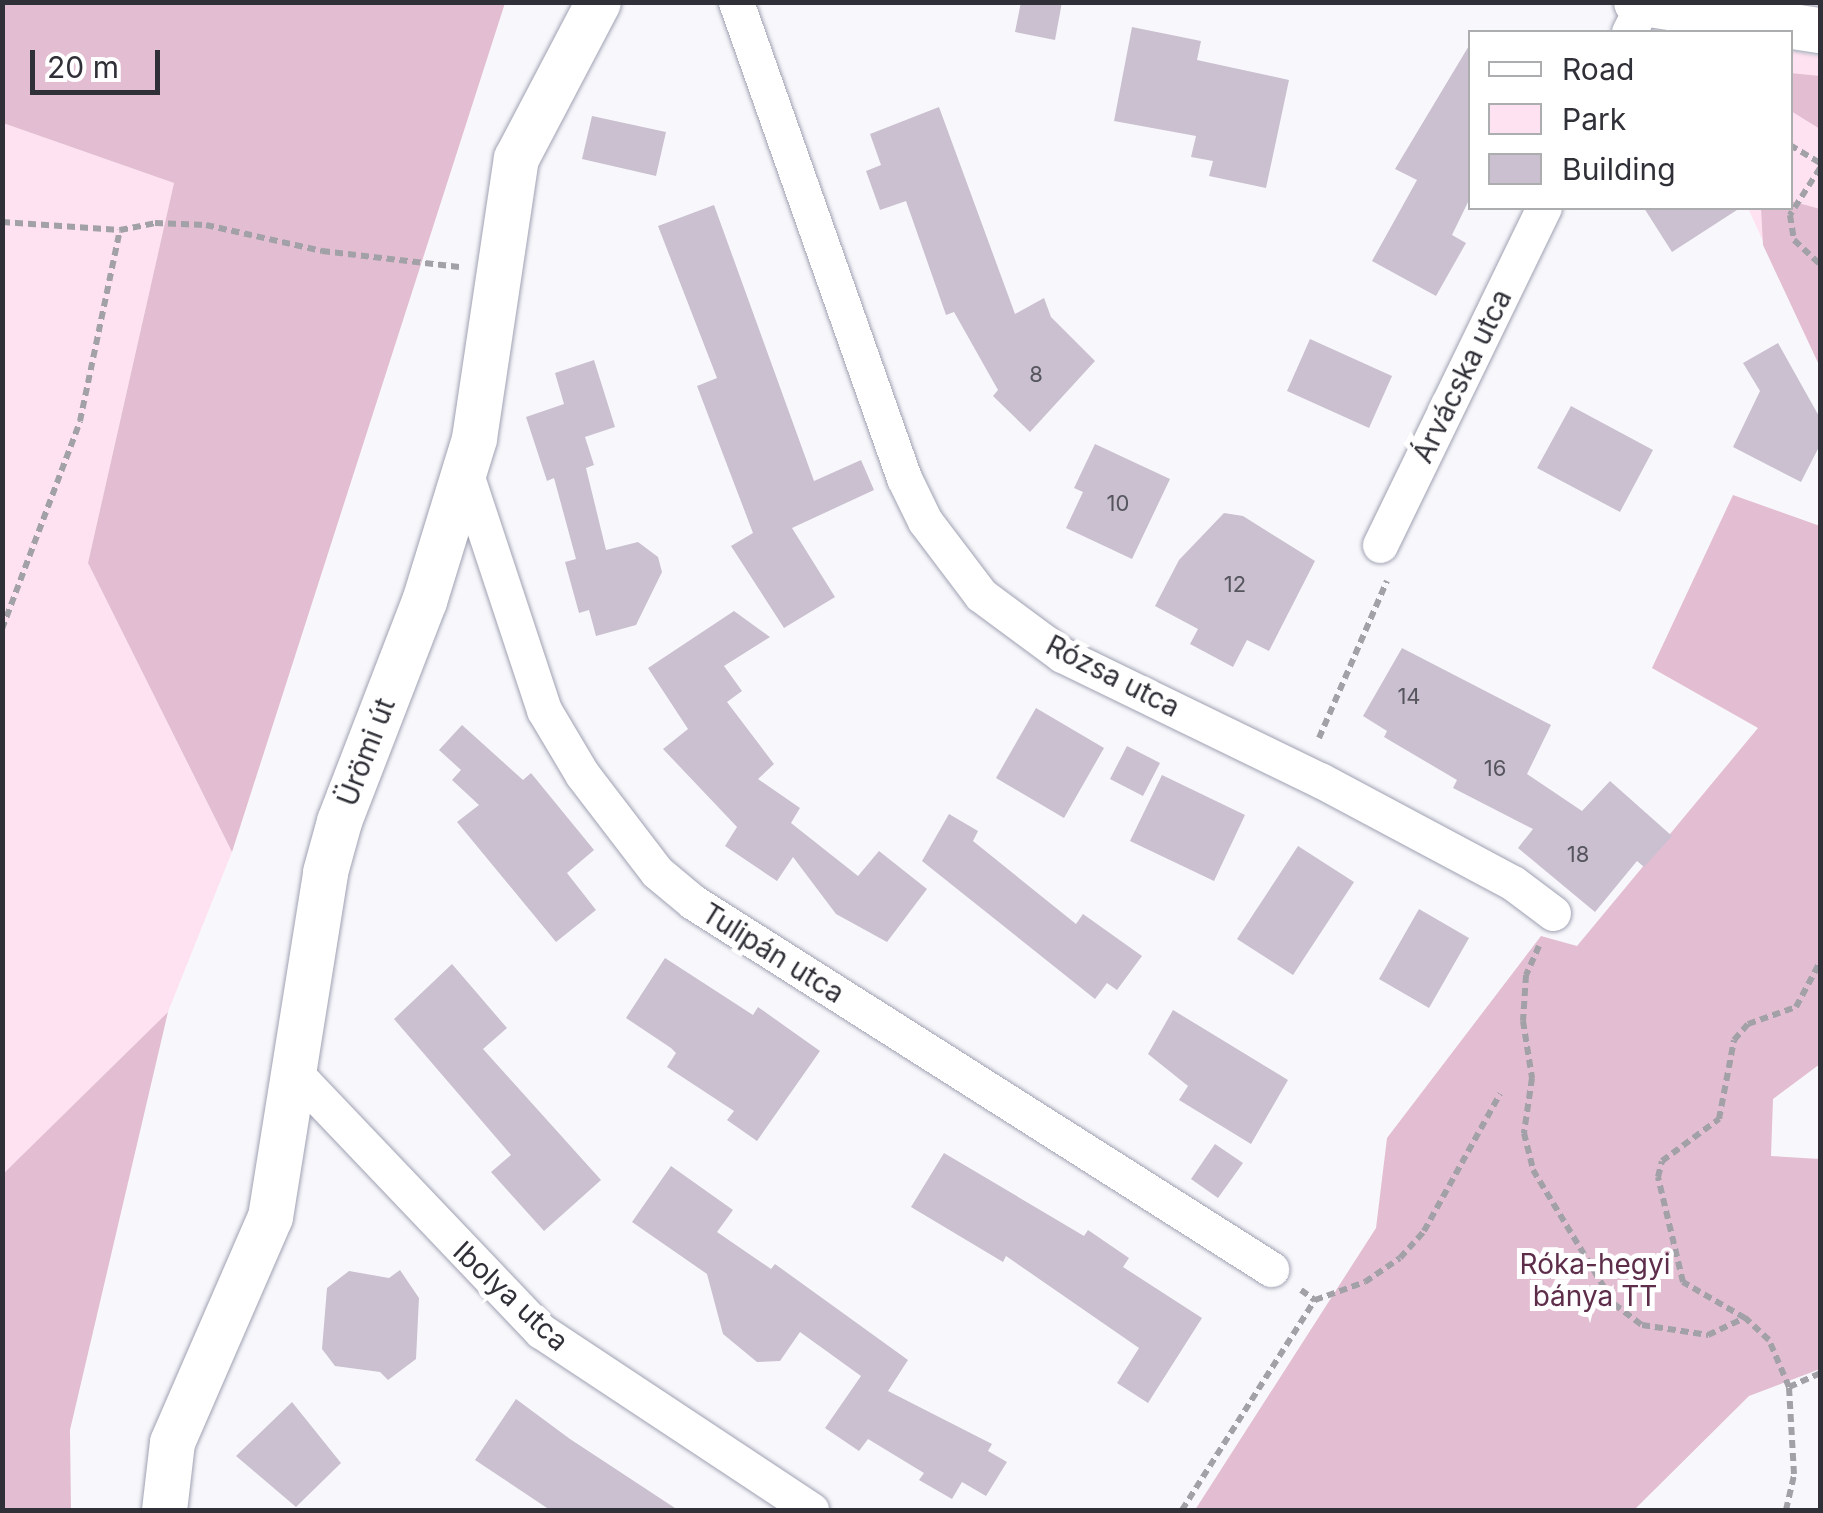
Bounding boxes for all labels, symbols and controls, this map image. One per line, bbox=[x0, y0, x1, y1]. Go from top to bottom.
scale bar bbox=[35, 30, 165, 92]
legend bbox=[1468, 30, 1793, 210]
text: 20 m bbox=[47, 49, 119, 85]
text: Road bbox=[1562, 51, 1634, 87]
text: Park bbox=[1562, 101, 1626, 137]
text: Building bbox=[1562, 151, 1676, 187]
street label: Árvácska utca bbox=[1406, 284, 1518, 468]
house number: 8 bbox=[1029, 362, 1043, 388]
house number: 10 bbox=[1107, 491, 1129, 517]
house number: 12 bbox=[1224, 572, 1246, 598]
street label: Rózsa utca bbox=[1041, 628, 1185, 724]
house number: 14 bbox=[1397, 684, 1421, 710]
street label: Ürömi út bbox=[330, 693, 402, 811]
house number: 16 bbox=[1484, 756, 1506, 782]
house number: 18 bbox=[1567, 842, 1589, 868]
street label: Tulipán utca bbox=[696, 896, 850, 1010]
street label: Ibolya utca bbox=[447, 1234, 575, 1358]
park label: Róka-hegyi bánya TT bbox=[1520, 1247, 1670, 1313]

